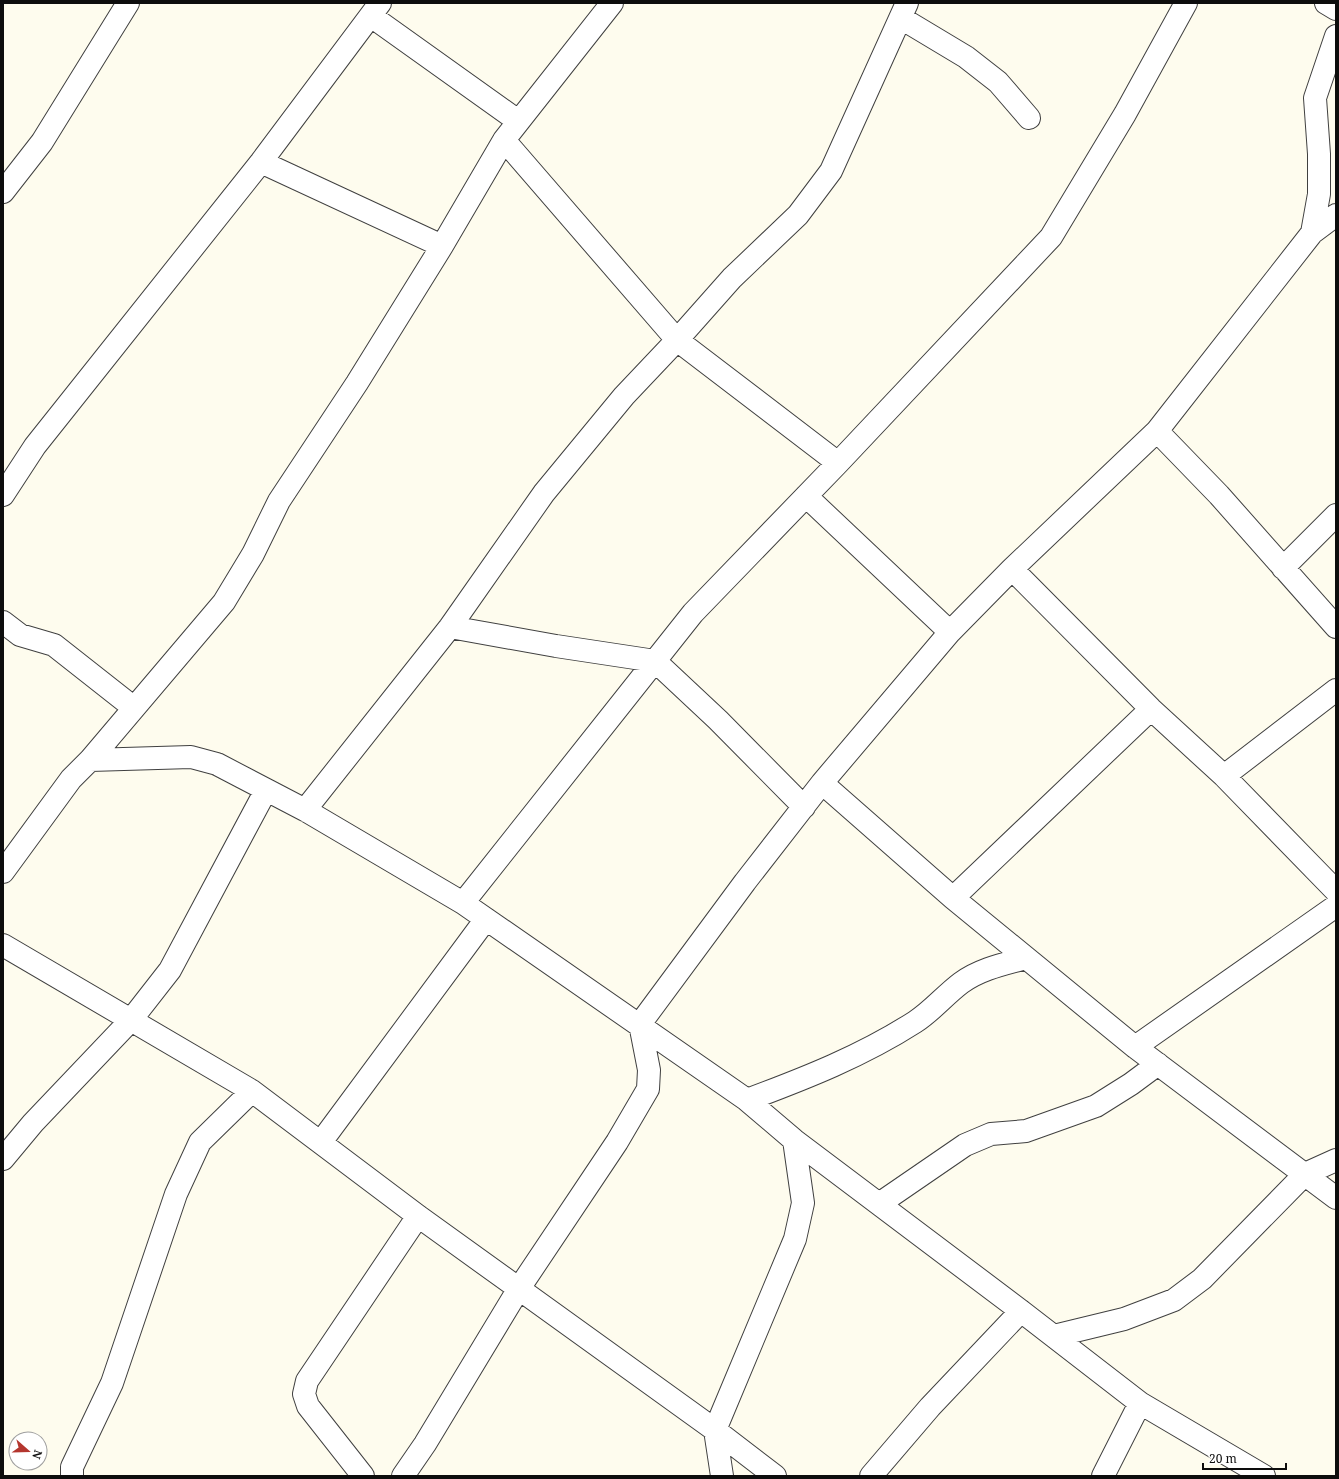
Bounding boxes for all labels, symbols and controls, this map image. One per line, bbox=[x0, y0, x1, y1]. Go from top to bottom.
north arrow bbox=[8, 1431, 48, 1471]
scale bar bbox=[1203, 1445, 1286, 1471]
text: N bbox=[29, 1448, 46, 1462]
text: 20 m bbox=[1209, 1450, 1237, 1467]

